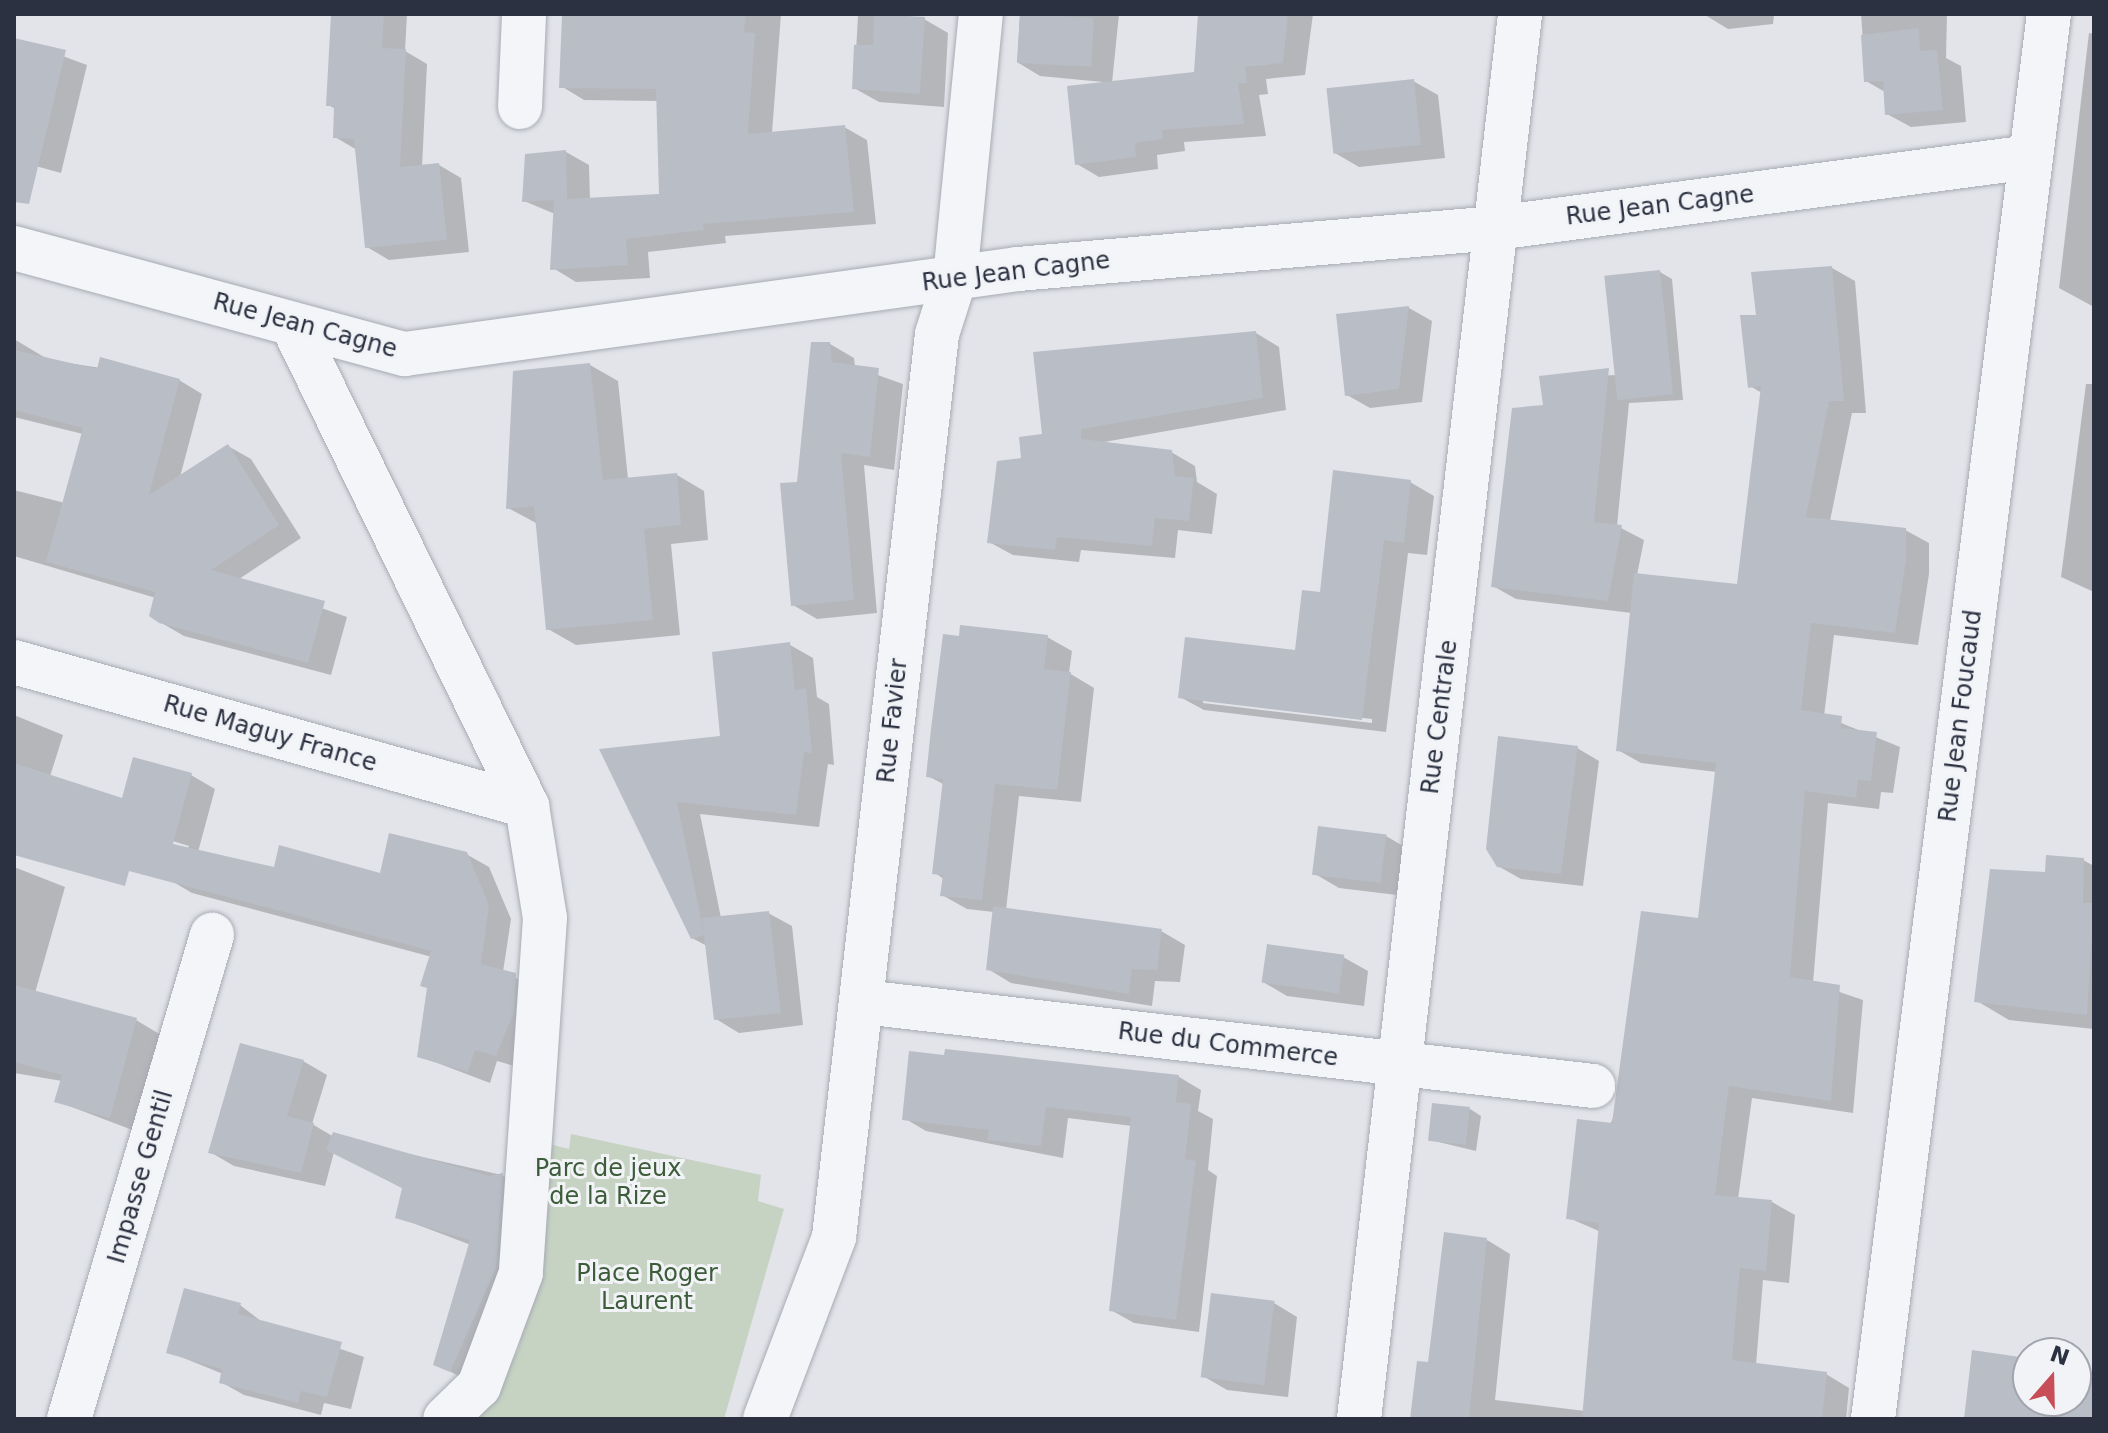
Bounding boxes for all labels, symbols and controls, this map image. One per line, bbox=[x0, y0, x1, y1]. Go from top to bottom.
street label: Rue Jean Cagne bbox=[1564, 180, 1756, 232]
street label: Rue Jean Cagne bbox=[920, 246, 1112, 298]
street label: Rue Jean Cagne bbox=[210, 288, 400, 364]
street label: Rue Jean Foucaud bbox=[1934, 608, 1988, 824]
street label: Rue Centrale bbox=[1416, 638, 1464, 796]
street label: Rue Favier bbox=[872, 657, 914, 785]
street label: Rue Maguy France bbox=[160, 690, 380, 778]
street label: Rue du Commerce bbox=[1116, 1017, 1340, 1073]
street label: Impasse Gentil bbox=[102, 1087, 180, 1267]
park label: Parc de jeux de la Rize bbox=[535, 1155, 681, 1211]
park label: Place Roger Laurent bbox=[576, 1260, 718, 1316]
north arrow bbox=[2012, 1337, 2092, 1417]
text: N bbox=[2047, 1341, 2073, 1371]

